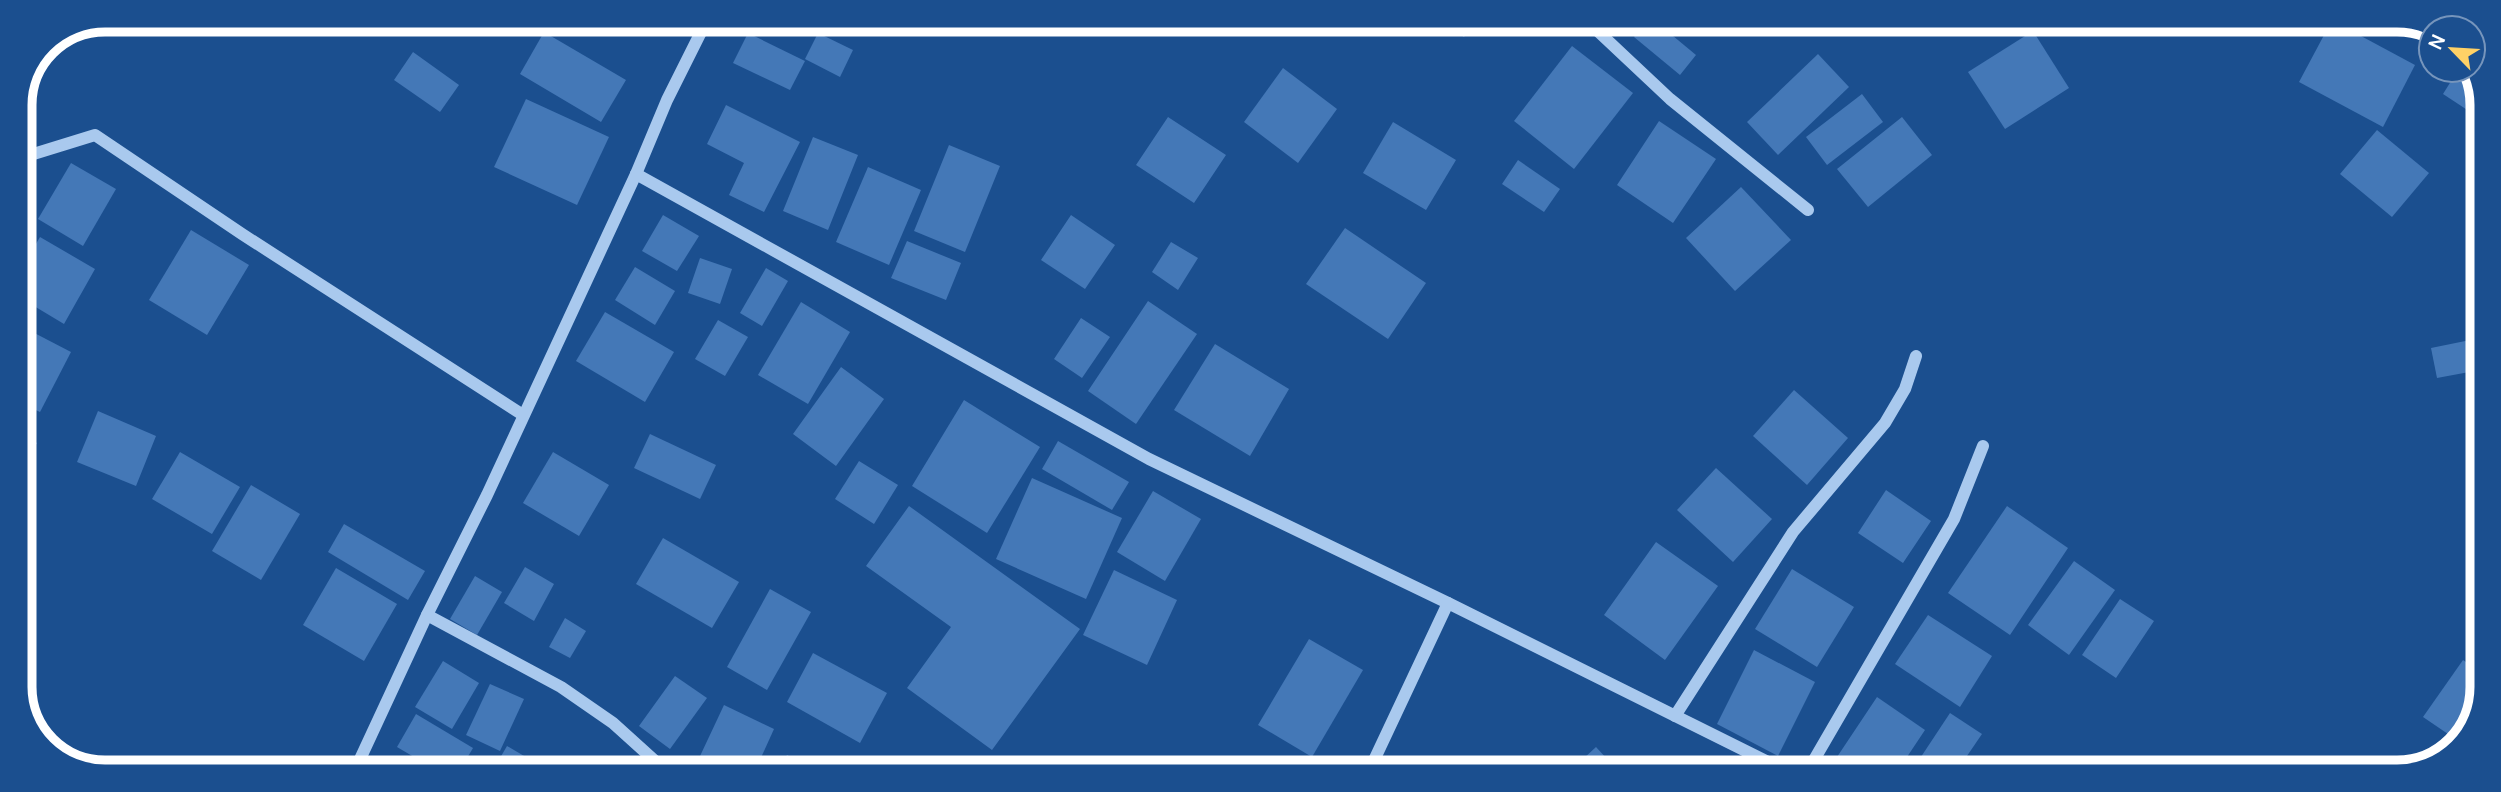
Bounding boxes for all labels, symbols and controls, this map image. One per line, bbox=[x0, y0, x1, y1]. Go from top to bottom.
north arrow bbox=[2417, 14, 2487, 84]
text: N bbox=[2422, 30, 2451, 53]

